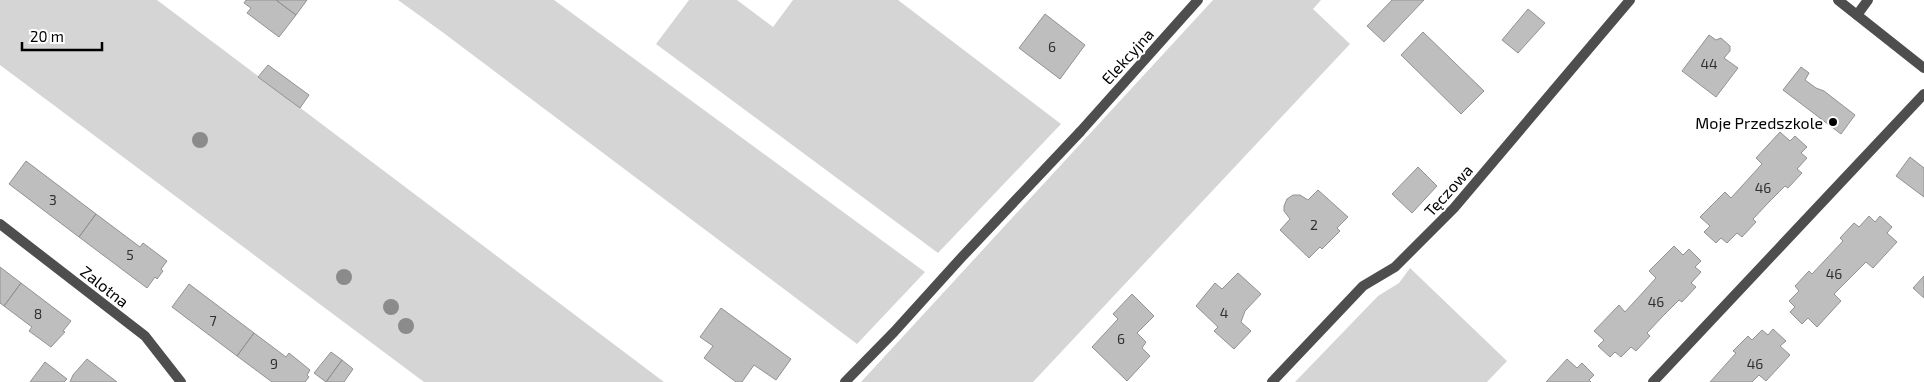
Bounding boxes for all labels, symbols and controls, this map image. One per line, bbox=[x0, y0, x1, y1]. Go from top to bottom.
scale bar bbox=[22, 20, 102, 52]
street label: Elekcyjna bbox=[1097, 24, 1158, 89]
text: 20 m bbox=[30, 27, 64, 45]
house number: 6 bbox=[1048, 38, 1056, 55]
house number: 44 bbox=[1700, 55, 1718, 72]
place label: Moje Przedszkole bbox=[1695, 113, 1823, 133]
marker: Moje Przedszkole bbox=[1827, 116, 1839, 128]
street label: Tęczowa bbox=[1420, 160, 1476, 220]
house number: 46 bbox=[1755, 179, 1771, 196]
house number: 3 bbox=[49, 191, 57, 208]
house number: 2 bbox=[1310, 216, 1318, 233]
house number: 5 bbox=[126, 246, 134, 263]
street label: Zalotna bbox=[77, 261, 133, 311]
house number: 46 bbox=[1826, 265, 1842, 282]
house number: 46 bbox=[1648, 293, 1664, 310]
house number: 4 bbox=[1220, 304, 1228, 321]
house number: 8 bbox=[34, 305, 42, 322]
house number: 7 bbox=[209, 312, 217, 329]
house number: 6 bbox=[1117, 330, 1125, 347]
house number: 9 bbox=[270, 355, 278, 372]
house number: 46 bbox=[1747, 355, 1763, 372]

